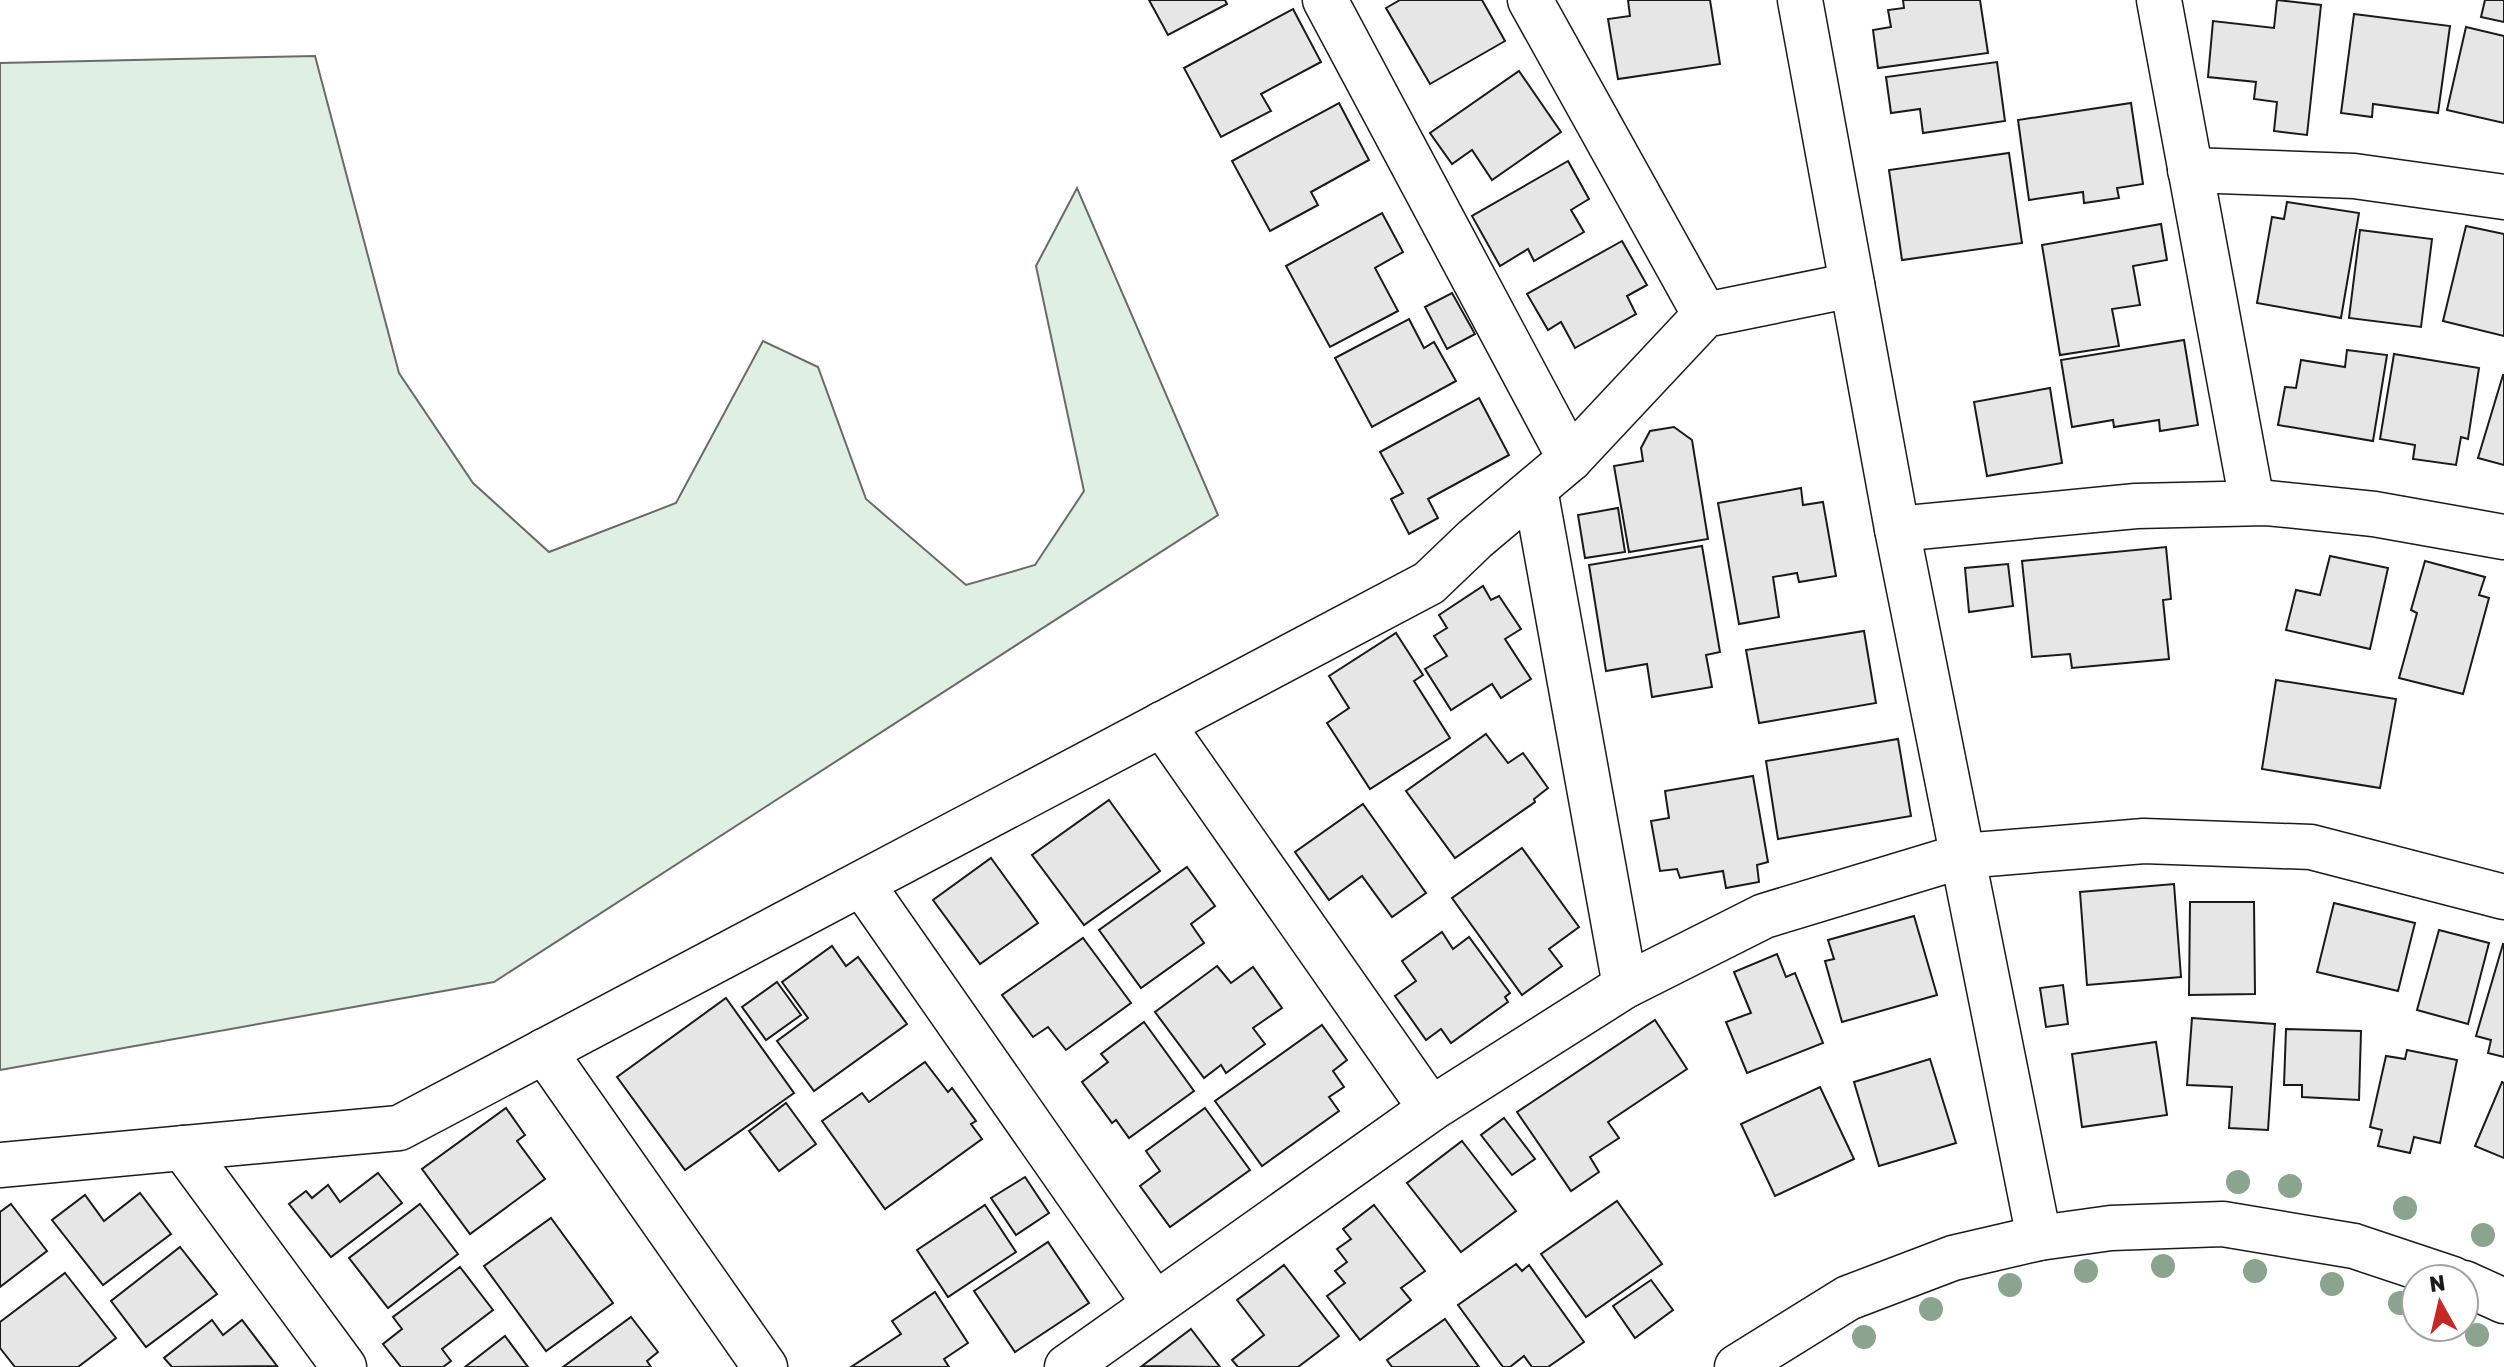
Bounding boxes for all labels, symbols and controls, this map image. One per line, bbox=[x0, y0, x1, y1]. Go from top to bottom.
north arrow bbox=[2400, 1263, 2480, 1343]
text: N bbox=[2428, 1269, 2447, 1298]

